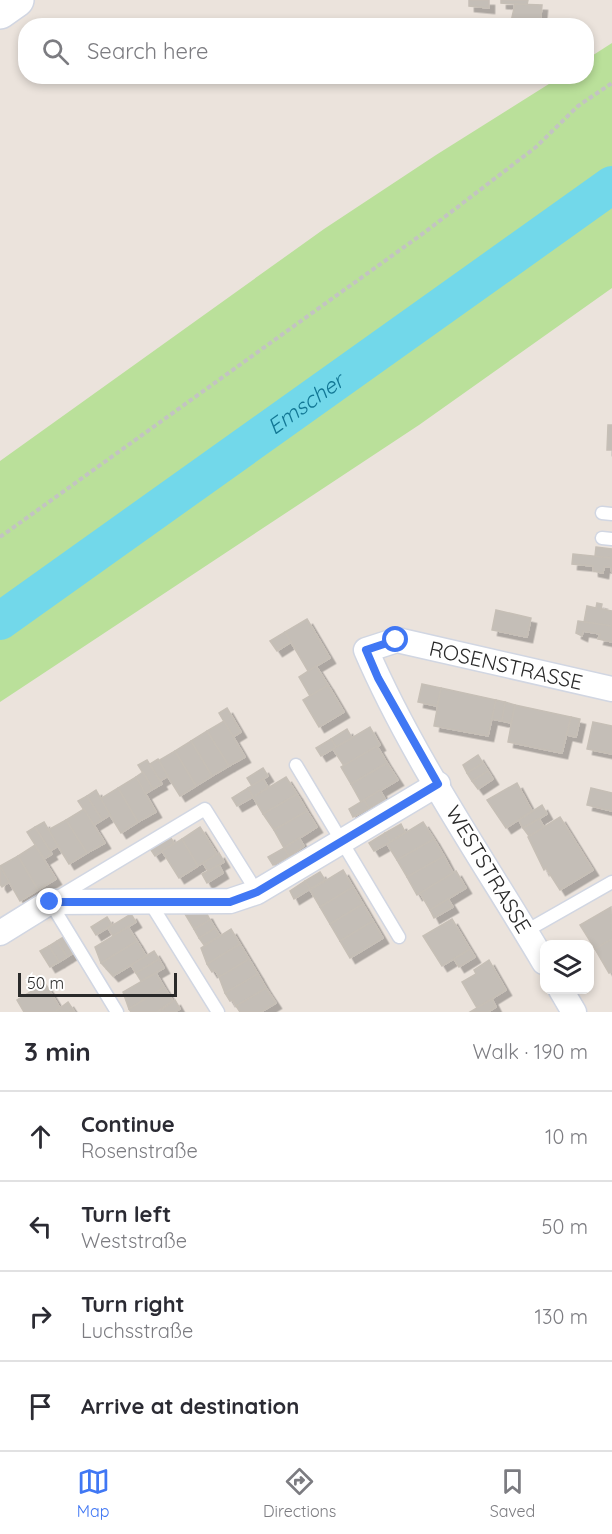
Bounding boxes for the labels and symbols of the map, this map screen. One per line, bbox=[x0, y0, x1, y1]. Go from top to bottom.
water label: Emscher bbox=[262, 365, 351, 440]
route start bbox=[382, 626, 408, 652]
street label: ROSENSTRASSE bbox=[427, 635, 585, 695]
street label: WESTSTRASSE bbox=[441, 800, 537, 938]
route end bbox=[36, 888, 62, 914]
scale bar bbox=[18, 970, 177, 998]

